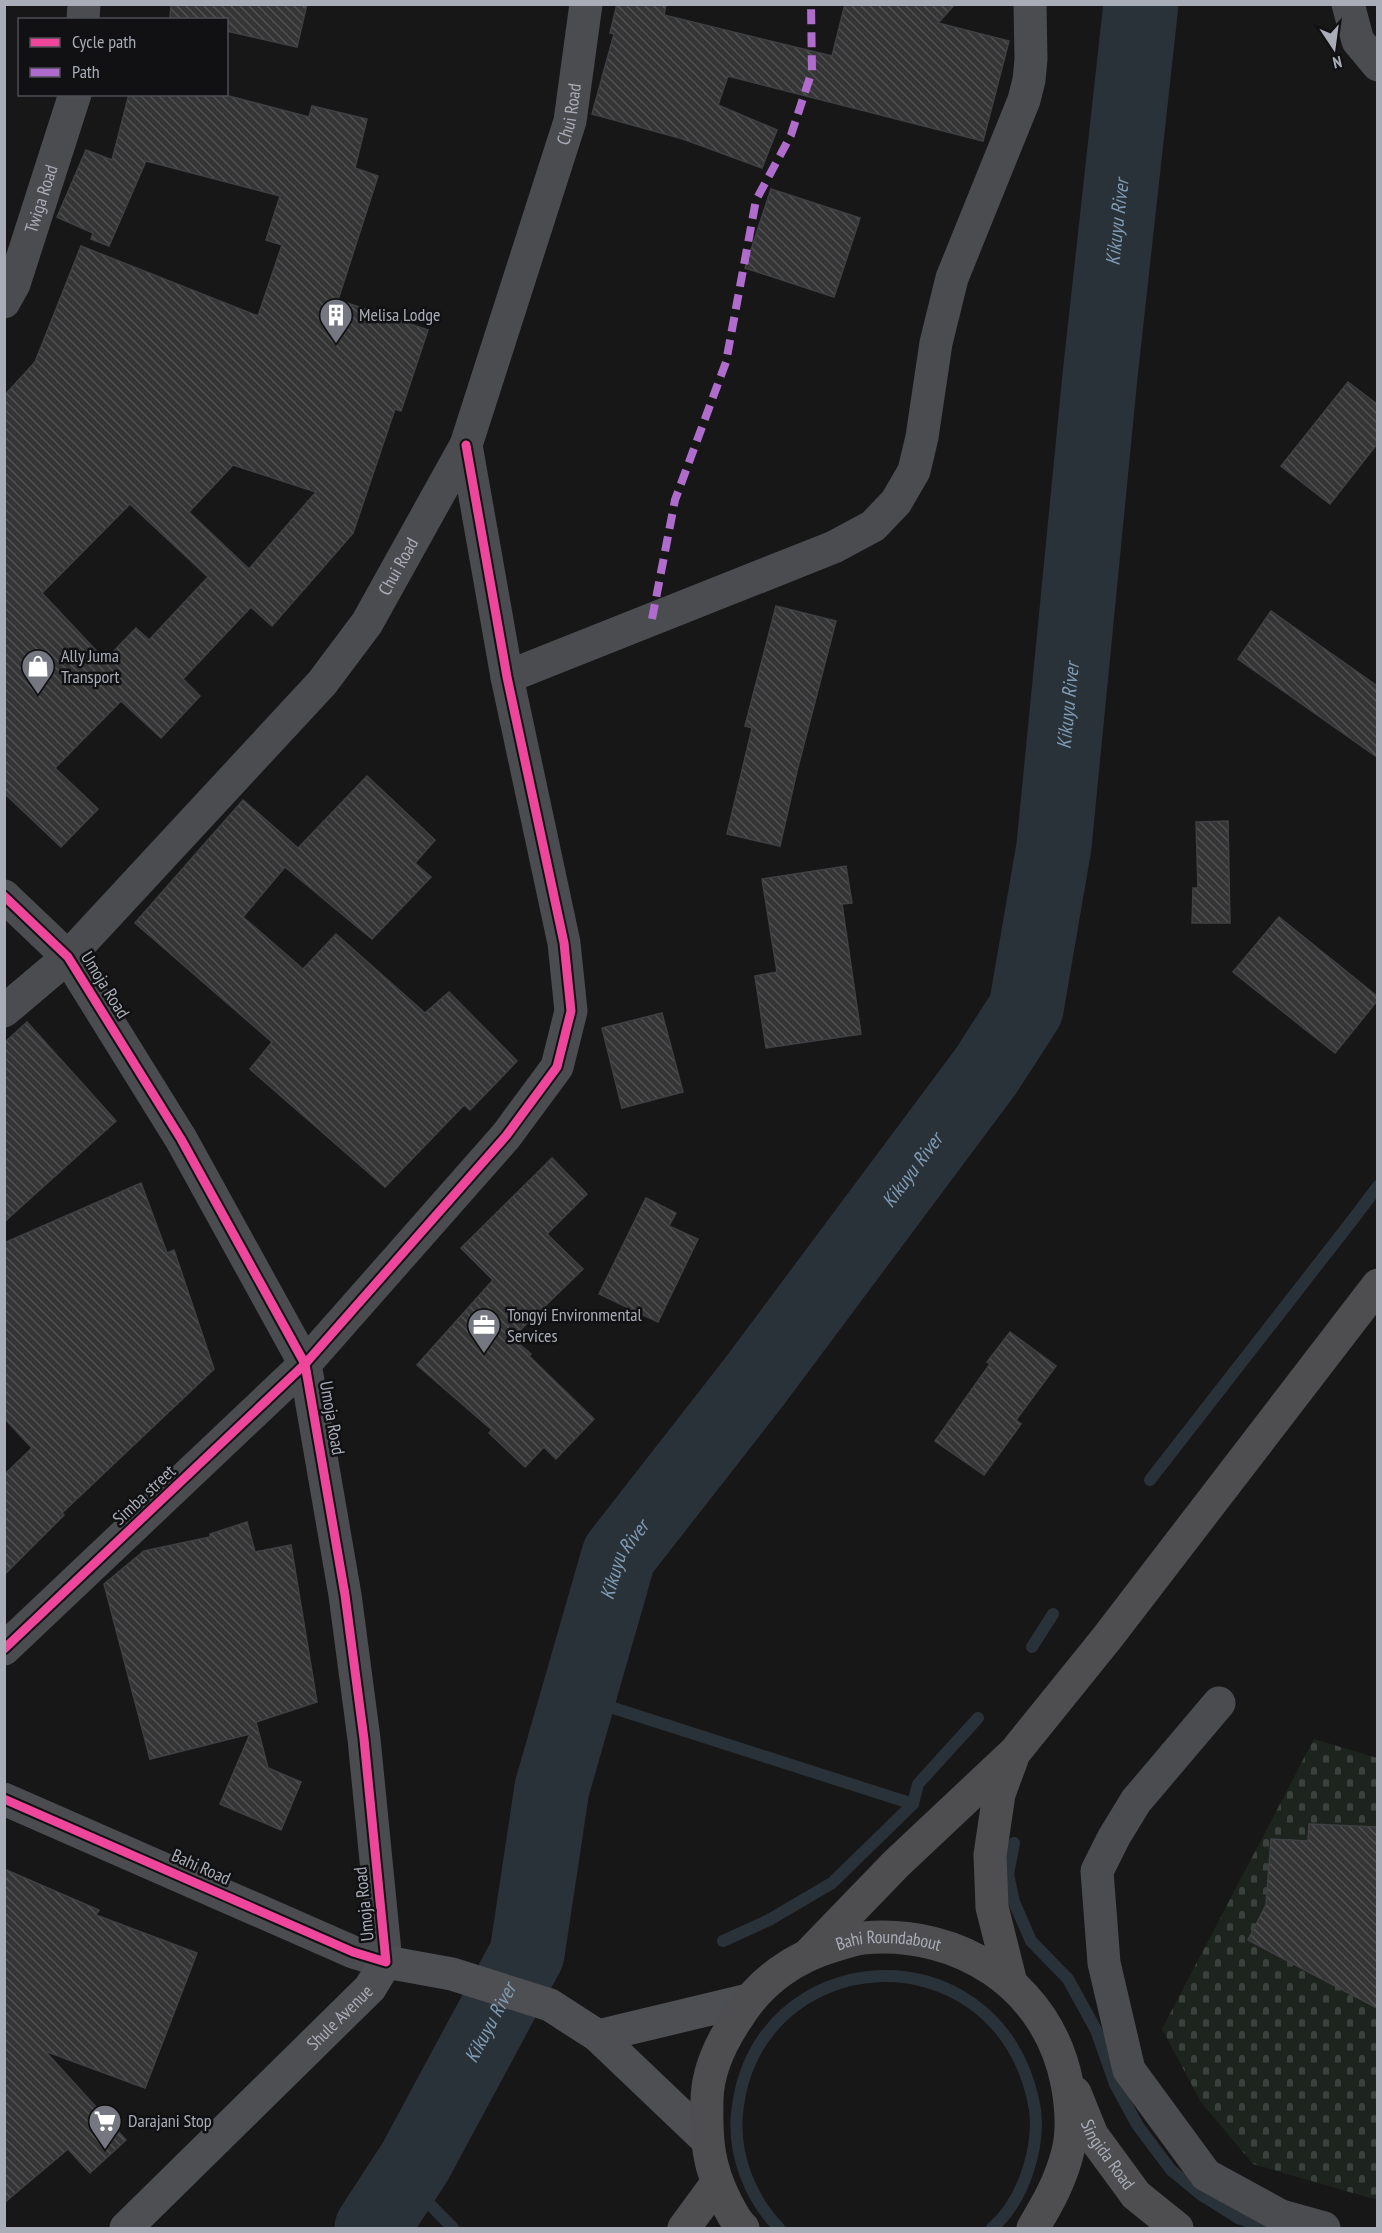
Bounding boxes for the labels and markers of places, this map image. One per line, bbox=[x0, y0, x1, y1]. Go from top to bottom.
building icon: Melisa Lodge bbox=[318, 297, 354, 344]
place label: Melisa Lodge bbox=[359, 303, 441, 326]
place label: Ally Juma Transport bbox=[61, 644, 120, 688]
shop icon: Ally Juma Transport bbox=[20, 648, 56, 695]
place label: Tongyi Environmental Services bbox=[507, 1303, 642, 1347]
office icon: Tongyi Environmental Services bbox=[466, 1307, 502, 1354]
supermarket icon: Darajani Stop bbox=[87, 2103, 123, 2150]
place label: Darajani Stop bbox=[128, 2109, 212, 2132]

